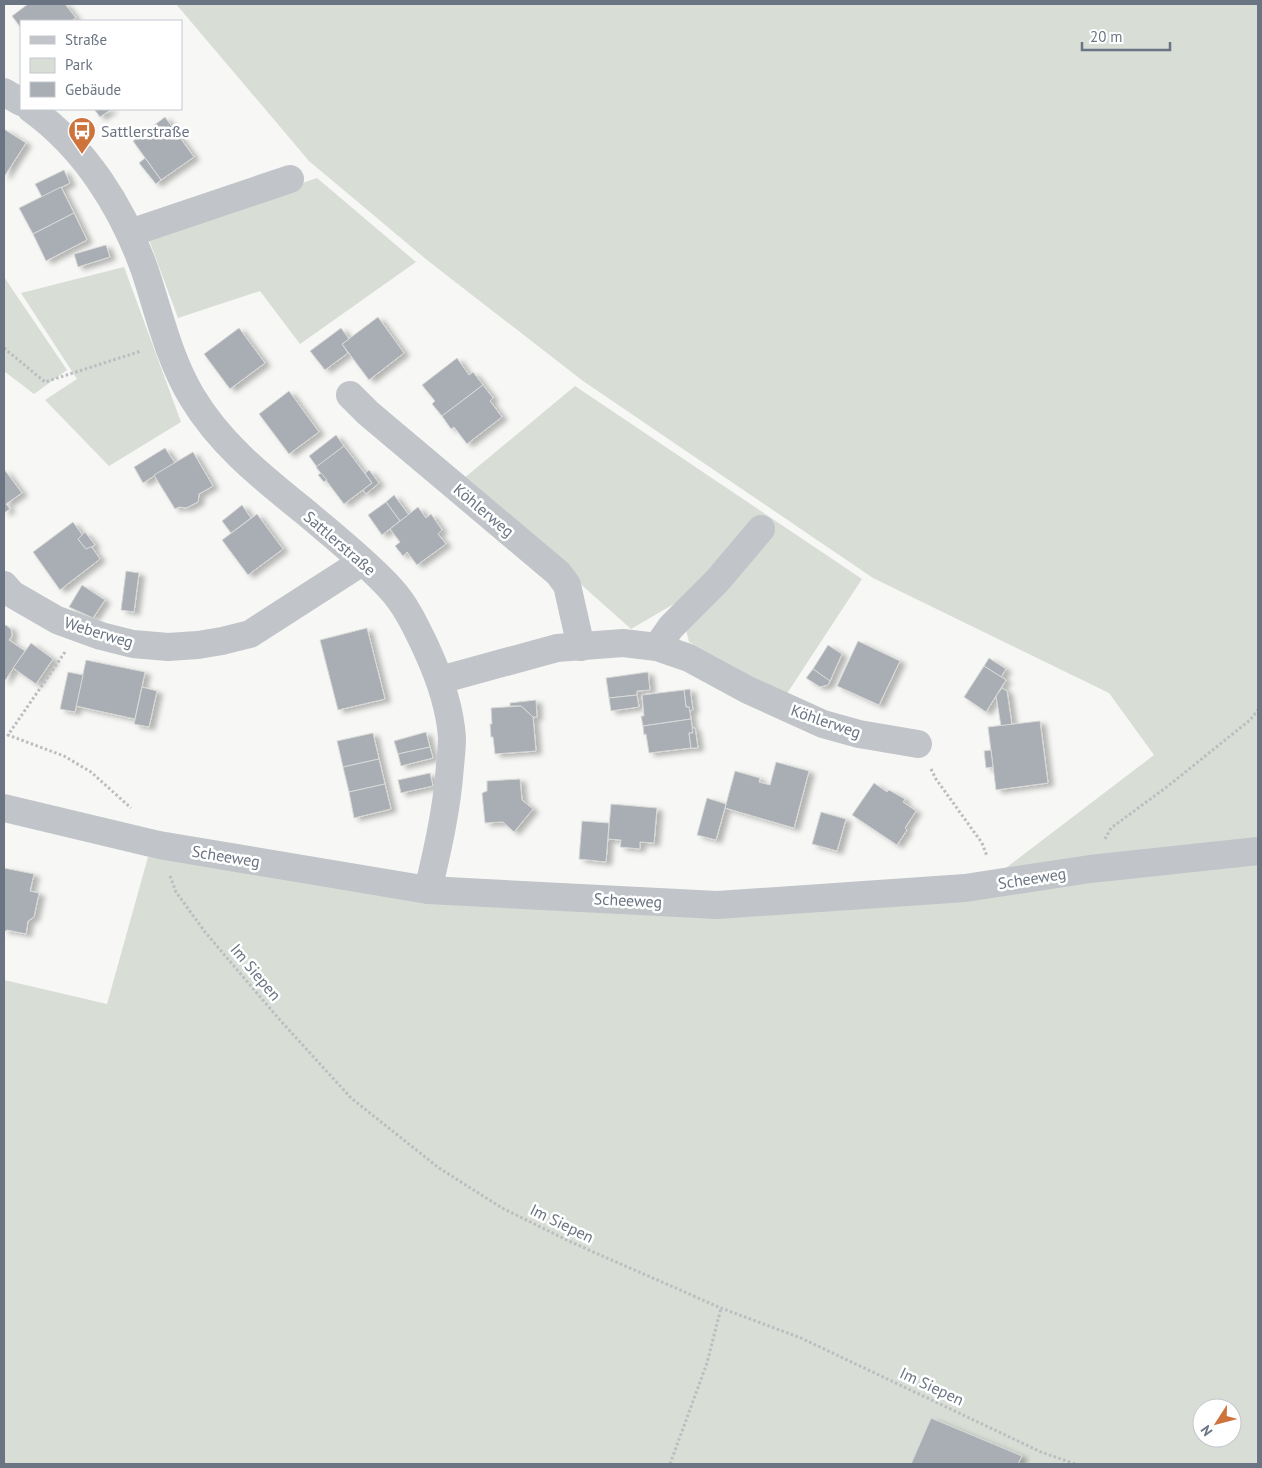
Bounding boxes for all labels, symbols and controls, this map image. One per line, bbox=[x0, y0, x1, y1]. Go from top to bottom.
legend bbox=[20, 20, 182, 110]
scale bar bbox=[1082, 20, 1170, 52]
text: 20 m bbox=[1090, 27, 1123, 46]
text: Straße bbox=[65, 30, 107, 49]
text: Park bbox=[65, 55, 93, 74]
text: Gebäude bbox=[65, 80, 121, 99]
bus stop icon: Sattlerstraße bbox=[67, 116, 97, 155]
place label: Sattlerstraße bbox=[101, 121, 190, 141]
street label: Köhlerweg bbox=[450, 479, 518, 541]
street label: Sattlerstraße bbox=[300, 506, 380, 580]
street label: Weberweg bbox=[62, 612, 136, 652]
street label: Köhlerweg bbox=[788, 700, 864, 742]
street label: Scheeweg bbox=[191, 841, 261, 871]
street label: Scheeweg bbox=[997, 863, 1067, 893]
street label: Scheeweg bbox=[593, 888, 663, 912]
street label: Im Siepen bbox=[226, 939, 286, 1005]
street label: Im Siepen bbox=[527, 1199, 597, 1247]
street label: Im Siepen bbox=[897, 1362, 967, 1410]
north arrow bbox=[1192, 1398, 1242, 1448]
text: N bbox=[1196, 1422, 1216, 1440]

